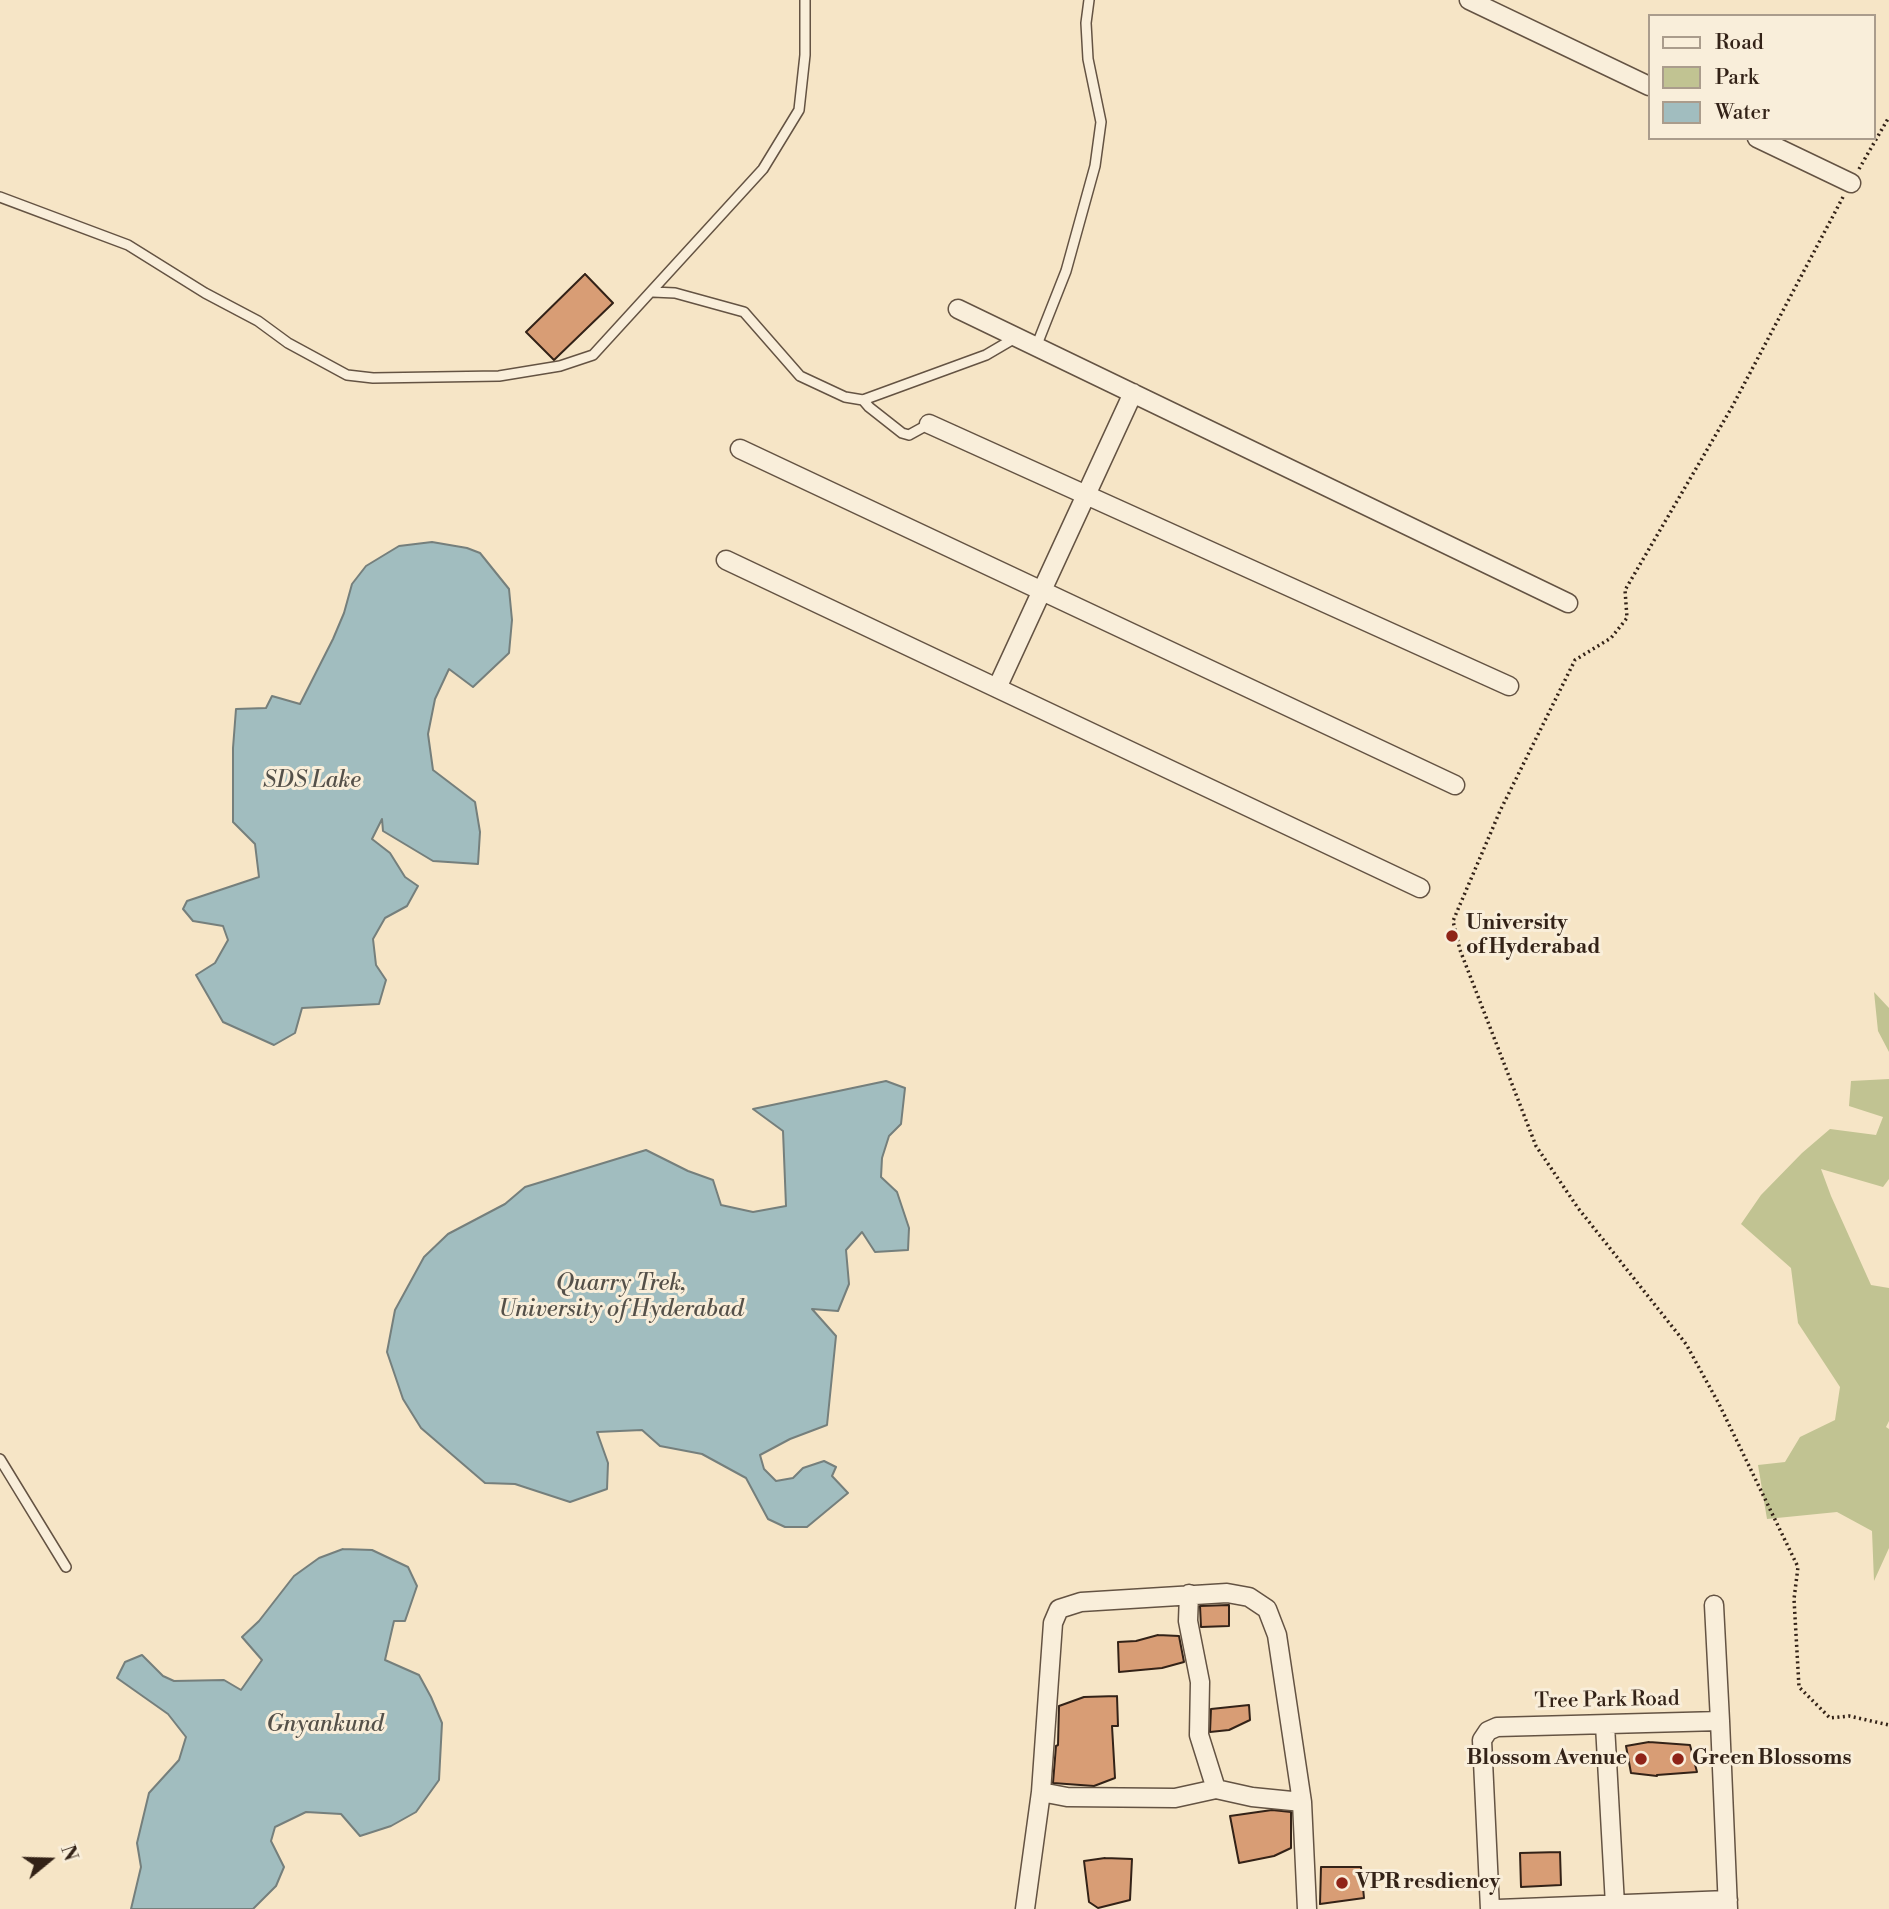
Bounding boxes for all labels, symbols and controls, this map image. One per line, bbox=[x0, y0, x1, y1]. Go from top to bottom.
legend bbox=[1647, 14, 1875, 140]
text: Road bbox=[1715, 30, 1764, 56]
text: Park bbox=[1715, 65, 1759, 91]
text: Water bbox=[1715, 100, 1770, 126]
water label: SDS Lake bbox=[263, 767, 361, 795]
place label: University of Hyderabad bbox=[1466, 911, 1600, 961]
marker: University of Hyderabad bbox=[1444, 928, 1460, 944]
water label: Quarry Trek, University of Hyderabad bbox=[498, 1270, 744, 1324]
street label: Tree Park Road bbox=[1534, 1687, 1680, 1715]
water label: Gnyankund bbox=[266, 1711, 384, 1739]
place label: Blossom Avenue bbox=[1467, 1746, 1627, 1772]
place label: Green Blossoms bbox=[1692, 1746, 1851, 1772]
marker: Blossom Avenue bbox=[1633, 1751, 1649, 1767]
marker: Green Blossoms bbox=[1670, 1751, 1686, 1767]
north arrow bbox=[14, 1825, 84, 1895]
text: N bbox=[55, 1842, 83, 1864]
place label: VPR resdiency bbox=[1356, 1870, 1500, 1896]
marker: VPR resdiency bbox=[1334, 1875, 1350, 1891]

